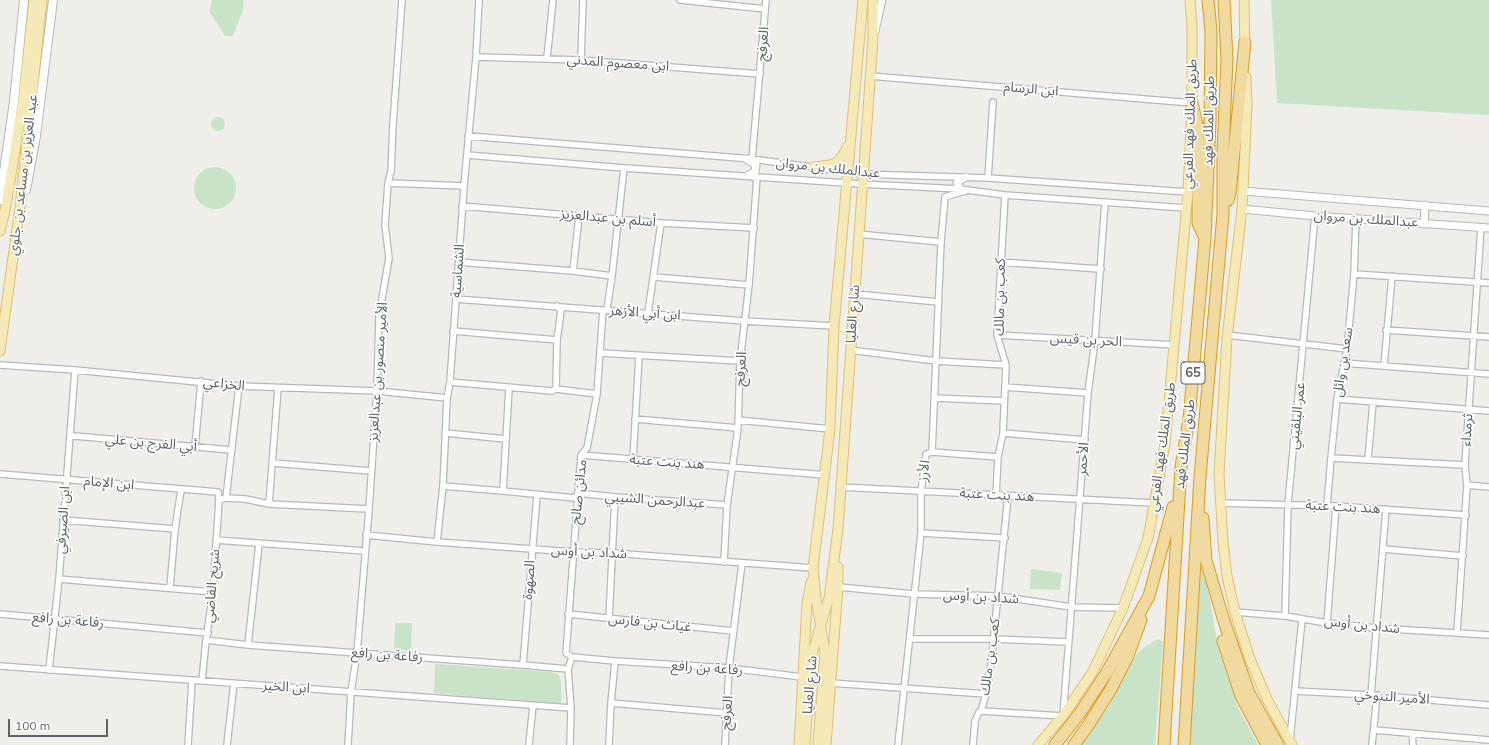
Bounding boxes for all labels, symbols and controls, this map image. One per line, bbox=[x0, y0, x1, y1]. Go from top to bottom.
street label: العرفج bbox=[753, 26, 773, 62]
street label: ابن معصوم المدني bbox=[566, 51, 670, 75]
street label: طريق الملك فهد الفرعي bbox=[1179, 59, 1201, 189]
street label: طريق الملك فهد bbox=[1200, 76, 1218, 166]
street label: ابن الرسام bbox=[1003, 78, 1059, 100]
street label: عبد العزيز بن مساعد بن جلوي bbox=[5, 93, 41, 257]
street label: عبدالملك بن مروان bbox=[775, 154, 881, 182]
street label: أسلم بن عبدالعزيز bbox=[559, 205, 657, 231]
street label: عبدالملك بن مروان bbox=[1313, 207, 1419, 231]
street label: الشماسية bbox=[448, 243, 468, 299]
street label: كعب بن مالك bbox=[991, 258, 1009, 336]
street label: شارع العليا bbox=[843, 284, 863, 344]
street label: الأمير منصور بن عبدالعزيز bbox=[365, 302, 391, 442]
street label: ابن أبي الأزهر bbox=[609, 302, 681, 324]
street label: سعد بن وائل bbox=[1329, 326, 1357, 398]
street label: الحر بن قيس bbox=[1050, 330, 1122, 350]
street label: العرفج bbox=[732, 351, 750, 387]
road number: 65 bbox=[1181, 362, 1205, 384]
street label: الخزاعي bbox=[202, 373, 246, 395]
street label: طريق الملك فهد الفرعي bbox=[1145, 381, 1179, 513]
street label: عمر البلقيني bbox=[1285, 382, 1309, 450]
street label: طريق الملك فهد bbox=[1171, 398, 1199, 490]
street label: ثرمداء bbox=[1457, 413, 1477, 447]
street label: أبي الفرج بن علي bbox=[104, 431, 198, 455]
street label: الأحمر bbox=[1073, 442, 1093, 476]
street label: هند بنت عتبة bbox=[629, 451, 705, 473]
street label: مدائن صالح bbox=[567, 459, 591, 525]
street label: الأرز bbox=[914, 459, 934, 483]
street label: ابن الإمام bbox=[83, 472, 135, 494]
street label: ابن الصيرفي bbox=[52, 485, 74, 555]
street label: هند بنت عتبة bbox=[959, 485, 1035, 505]
street label: عبدالرحمن الشيبي bbox=[604, 488, 706, 512]
street label: هند بنت عتبة bbox=[1305, 497, 1381, 517]
street label: شداد بن أوس bbox=[551, 542, 627, 562]
street label: شريح القاضي bbox=[200, 548, 224, 624]
street label: الصهوة bbox=[519, 560, 539, 600]
street label: شداد بن أوس bbox=[943, 587, 1019, 607]
street label: رفاعة بن رافع bbox=[31, 608, 105, 632]
street label: غياث بن فارس bbox=[608, 610, 692, 636]
street label: شداد بن أوس bbox=[1323, 613, 1401, 637]
street label: كعب بن مالك bbox=[976, 617, 1004, 697]
street label: رفاعة بن رافع bbox=[351, 644, 423, 666]
street label: شارع العليا bbox=[799, 655, 821, 715]
street label: رفاعة بن رافع bbox=[671, 657, 743, 679]
street label: ابن الخير bbox=[262, 677, 310, 697]
street label: الأمير التنوخي bbox=[1354, 686, 1430, 708]
street label: العرفج bbox=[717, 695, 737, 731]
scale bar bbox=[10, 711, 110, 737]
text: 100 m bbox=[15, 718, 50, 733]

